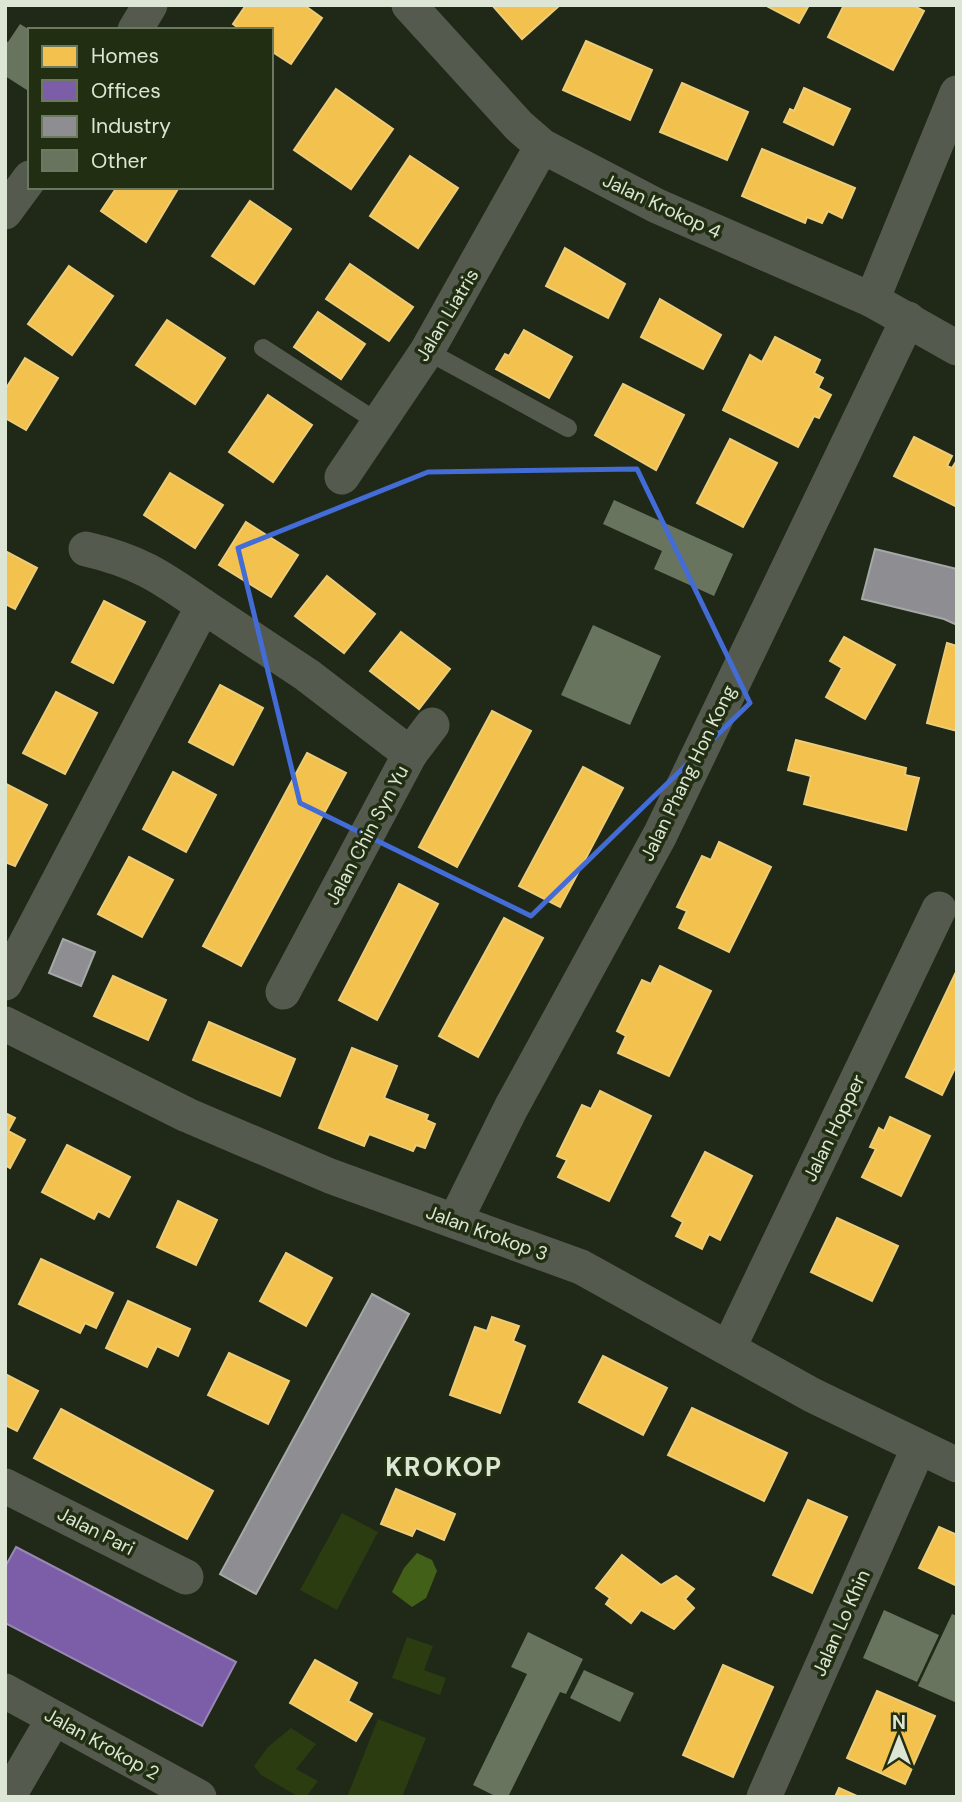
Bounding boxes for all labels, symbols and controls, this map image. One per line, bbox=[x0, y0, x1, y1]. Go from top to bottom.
legend bbox=[28, 28, 273, 189]
text: Homes bbox=[91, 42, 159, 70]
text: Offices bbox=[91, 77, 161, 105]
text: Industry bbox=[91, 112, 171, 140]
text: Other bbox=[91, 147, 147, 175]
street label: Jalan Krokop 4 bbox=[599, 168, 725, 244]
street label: Jalan Liatris bbox=[410, 264, 484, 366]
street label: Jalan Phang Hon Kong bbox=[635, 681, 742, 865]
street label: Jalan Chin Syn Yu bbox=[320, 761, 414, 909]
street label: Jalan Hopper bbox=[797, 1070, 871, 1186]
street label: Jalan Krokop 3 bbox=[423, 1199, 551, 1267]
district label: KROKOP bbox=[385, 1450, 503, 1484]
street label: Jalan Pari bbox=[53, 1501, 139, 1561]
street label: Jalan Lo Khin bbox=[806, 1566, 876, 1680]
street label: Jalan Krokop 2 bbox=[40, 1702, 164, 1786]
north arrow bbox=[864, 1704, 934, 1774]
text: N bbox=[892, 1710, 906, 1735]

